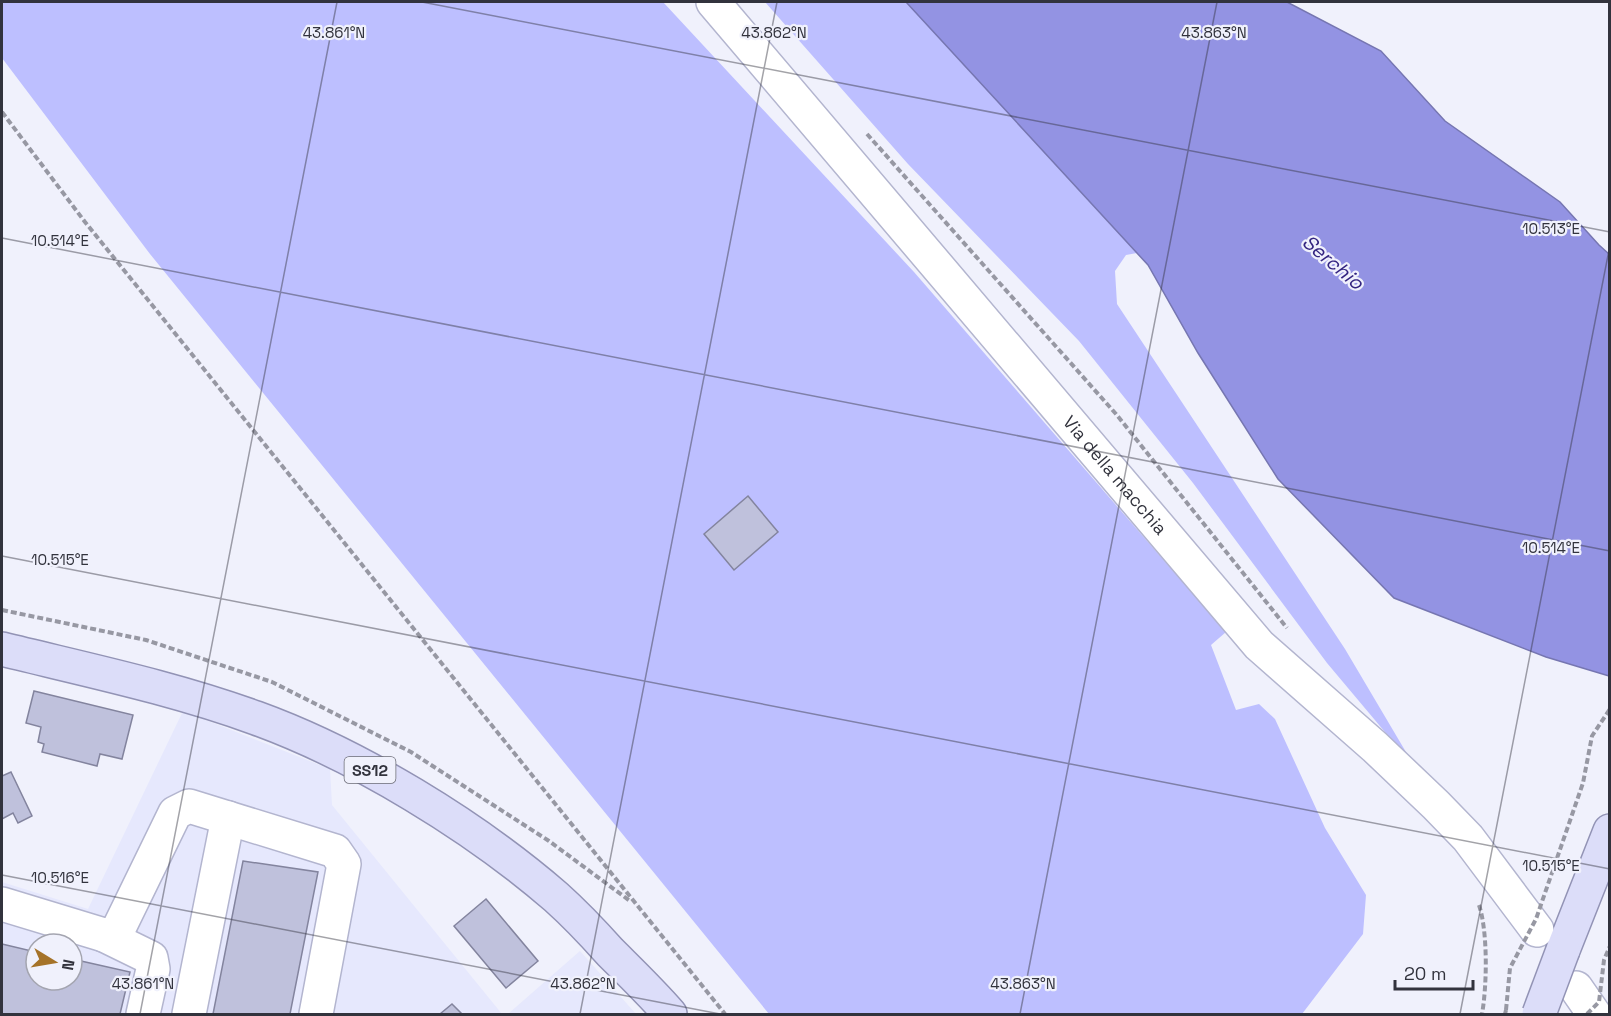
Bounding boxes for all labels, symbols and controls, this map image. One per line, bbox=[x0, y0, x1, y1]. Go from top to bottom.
text: 43.861°N bbox=[303, 23, 365, 42]
text: 43.862°N bbox=[741, 23, 807, 42]
text: 43.863°N bbox=[1181, 23, 1247, 42]
text: 10.513°E bbox=[1522, 219, 1580, 238]
water label: Serchio bbox=[1297, 229, 1370, 296]
text: 10.514°E bbox=[31, 231, 89, 250]
street label: Via della macchia bbox=[1058, 411, 1173, 540]
text: 10.514°E bbox=[1522, 538, 1580, 557]
text: 10.515°E bbox=[31, 550, 89, 569]
road number: SS12 bbox=[344, 757, 395, 783]
text: 10.515°E bbox=[1522, 856, 1580, 875]
text: 10.516°E bbox=[31, 868, 89, 887]
north arrow bbox=[24, 932, 84, 992]
scale bar bbox=[1395, 953, 1473, 991]
text: N bbox=[57, 957, 80, 972]
text: 20 m bbox=[1404, 962, 1447, 985]
text: 43.861°N bbox=[112, 974, 174, 993]
text: 43.862°N bbox=[550, 974, 616, 993]
text: 43.863°N bbox=[990, 974, 1056, 993]

